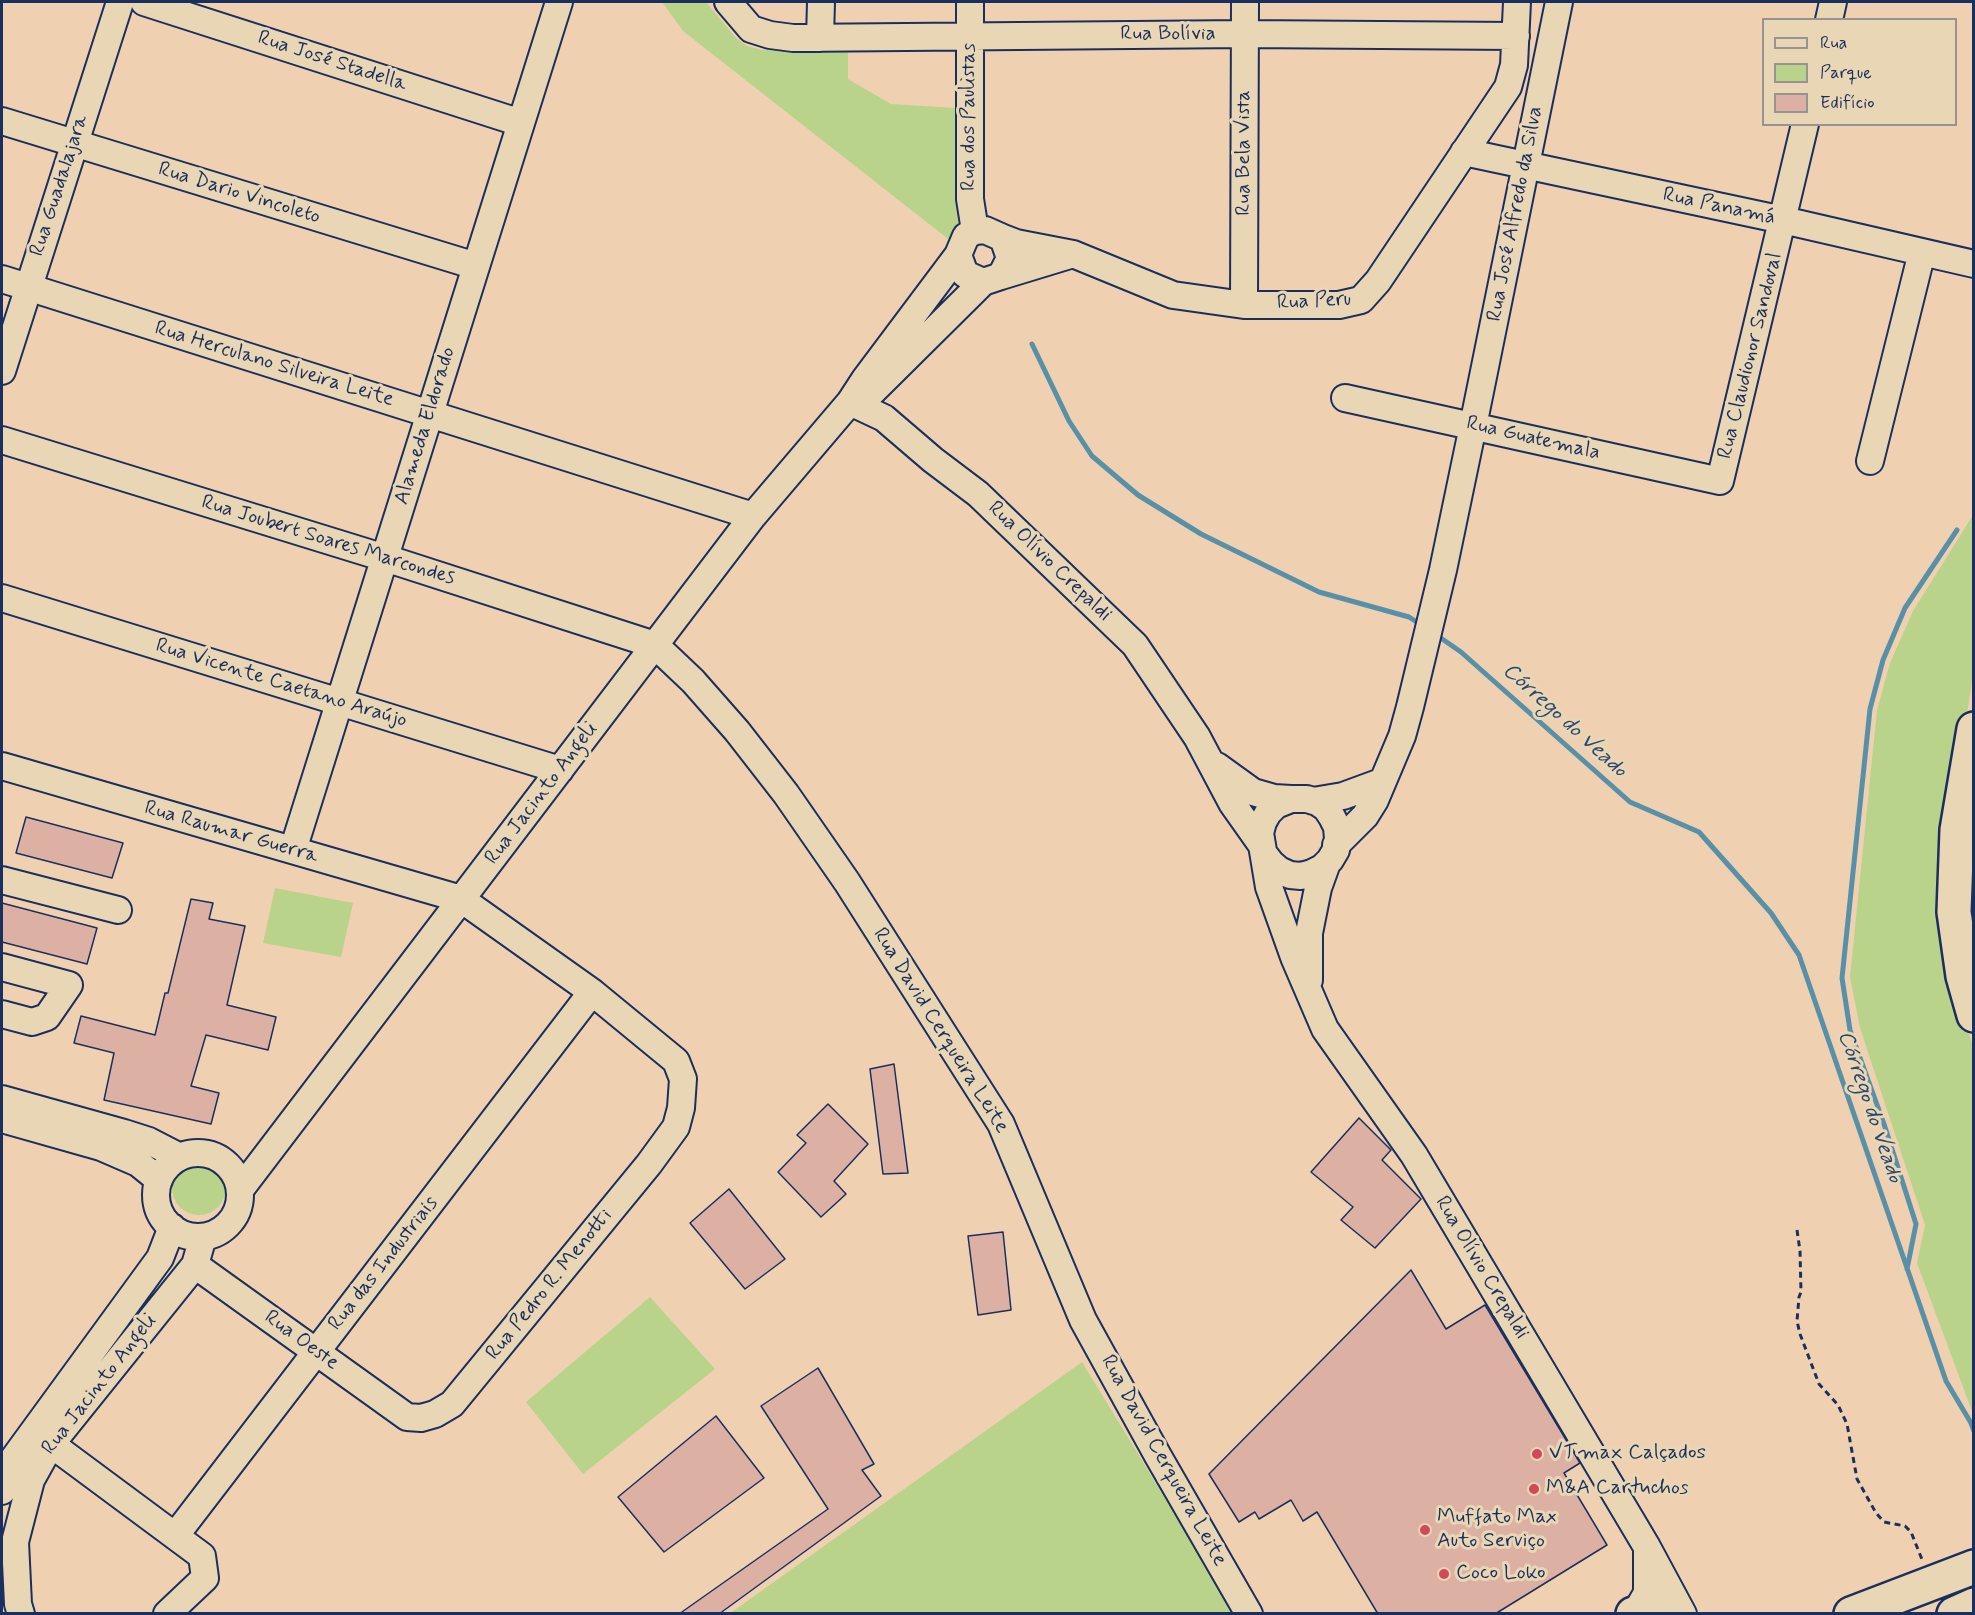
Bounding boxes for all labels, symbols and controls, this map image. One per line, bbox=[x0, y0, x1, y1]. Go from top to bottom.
legend bbox=[1762, 18, 1957, 126]
street label: Rua Bolívia bbox=[1120, 22, 1216, 48]
street label: Rua José Stadella bbox=[254, 26, 410, 98]
text: Rua bbox=[1820, 31, 1847, 55]
street label: Rua dos Paulistas bbox=[957, 43, 983, 191]
text: Parque bbox=[1820, 61, 1872, 85]
street label: Rua Bela Vista bbox=[1232, 90, 1258, 216]
text: Edifício bbox=[1820, 91, 1875, 115]
street label: Rua José Alfredo da Silva bbox=[1483, 104, 1549, 324]
street label: Rua Guadalajara bbox=[25, 112, 95, 260]
street label: Rua Dario Vincoleto bbox=[155, 157, 323, 231]
street label: Rua Panamá bbox=[1660, 183, 1778, 231]
street label: Rua Claudionor Sandoval bbox=[1713, 250, 1789, 462]
street label: Rua Peru bbox=[1276, 287, 1352, 317]
street label: Rua Herculano Silveira Leite bbox=[151, 317, 397, 413]
street label: Alameda Eldorado bbox=[390, 344, 462, 508]
street label: Rua Guatemala bbox=[1464, 411, 1602, 467]
street label: Rua Joubert Soares Marcondes bbox=[198, 490, 458, 592]
street label: Rua Olívio Crepaldi bbox=[982, 497, 1116, 627]
street label: Rua Vicente Caetano Araújo bbox=[152, 634, 410, 734]
water label: Córrego do Veado bbox=[1496, 658, 1632, 784]
street label: Rua Jacinto Angeli bbox=[480, 718, 604, 870]
street label: Rua Raumar Guerra bbox=[141, 796, 321, 870]
street label: Rua David Cerqueira Leite bbox=[866, 924, 1014, 1138]
water label: Córrego do Veado bbox=[1831, 1028, 1907, 1186]
street label: Rua das Industriais bbox=[324, 1192, 444, 1336]
street label: Rua Olívio Crepaldi bbox=[1428, 1192, 1534, 1344]
street label: Rua Pedro R. Menotti bbox=[481, 1204, 619, 1366]
street label: Rua Oeste bbox=[259, 1305, 343, 1377]
street label: Rua Jacinto Angeli bbox=[37, 1309, 163, 1461]
street label: Rua David Cerqueira Leite bbox=[1094, 1351, 1232, 1571]
place label: VTmax Calçados bbox=[1549, 1441, 1706, 1467]
marker: VTmax Calçados bbox=[1530, 1447, 1544, 1461]
place label: M&A Cartuchos bbox=[1546, 1476, 1688, 1502]
marker: M&A Cartuchos bbox=[1527, 1482, 1541, 1496]
place label: Muffato Max Auto Serviço bbox=[1437, 1505, 1557, 1555]
marker: Muffato Max Auto Serviço bbox=[1418, 1523, 1432, 1537]
place label: Coco Loko bbox=[1456, 1561, 1546, 1587]
marker: Coco Loko bbox=[1437, 1567, 1451, 1581]

